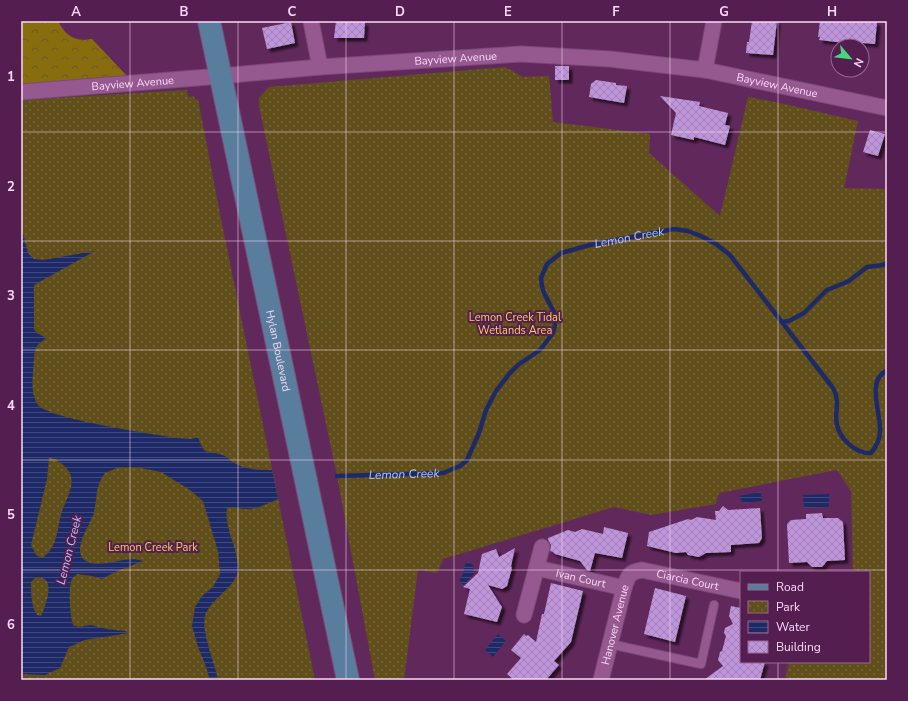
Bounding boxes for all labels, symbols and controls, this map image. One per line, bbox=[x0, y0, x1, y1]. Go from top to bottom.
text: A bbox=[71, 3, 81, 21]
text: B bbox=[180, 3, 189, 21]
text: C bbox=[288, 3, 297, 21]
text: D bbox=[395, 3, 405, 21]
text: E bbox=[504, 3, 512, 21]
text: F bbox=[612, 3, 620, 21]
text: G bbox=[719, 3, 729, 21]
text: H bbox=[827, 3, 837, 21]
north arrow bbox=[830, 38, 870, 78]
street label: Bayview Avenue bbox=[414, 49, 498, 69]
text: N bbox=[850, 55, 867, 70]
text: 1 bbox=[7, 68, 15, 86]
street label: Bayview Avenue bbox=[735, 70, 819, 101]
street label: Bayview Avenue bbox=[91, 73, 175, 94]
text: 2 bbox=[7, 178, 15, 196]
water label: Lemon Creek bbox=[593, 223, 666, 252]
text: 3 bbox=[7, 287, 15, 305]
street label: Hylan Boulevard bbox=[262, 309, 294, 393]
park label: Lemon Creek Tidal Wetlands Area bbox=[469, 310, 562, 338]
text: 4 bbox=[7, 397, 15, 415]
water label: Lemon Creek bbox=[368, 465, 441, 483]
text: 5 bbox=[7, 506, 15, 524]
water label: Lemon Creek bbox=[53, 513, 86, 586]
park label: Lemon Creek Park bbox=[108, 540, 198, 555]
street label: Ivan Court bbox=[554, 566, 607, 592]
street label: Ciarcia Court bbox=[655, 566, 720, 594]
legend bbox=[740, 571, 870, 663]
text: Road bbox=[776, 579, 804, 595]
street label: Hanover Avenue bbox=[598, 582, 633, 667]
text: Park bbox=[776, 599, 801, 615]
text: 6 bbox=[7, 616, 15, 634]
text: Water bbox=[776, 619, 810, 635]
text: Building bbox=[776, 639, 821, 655]

